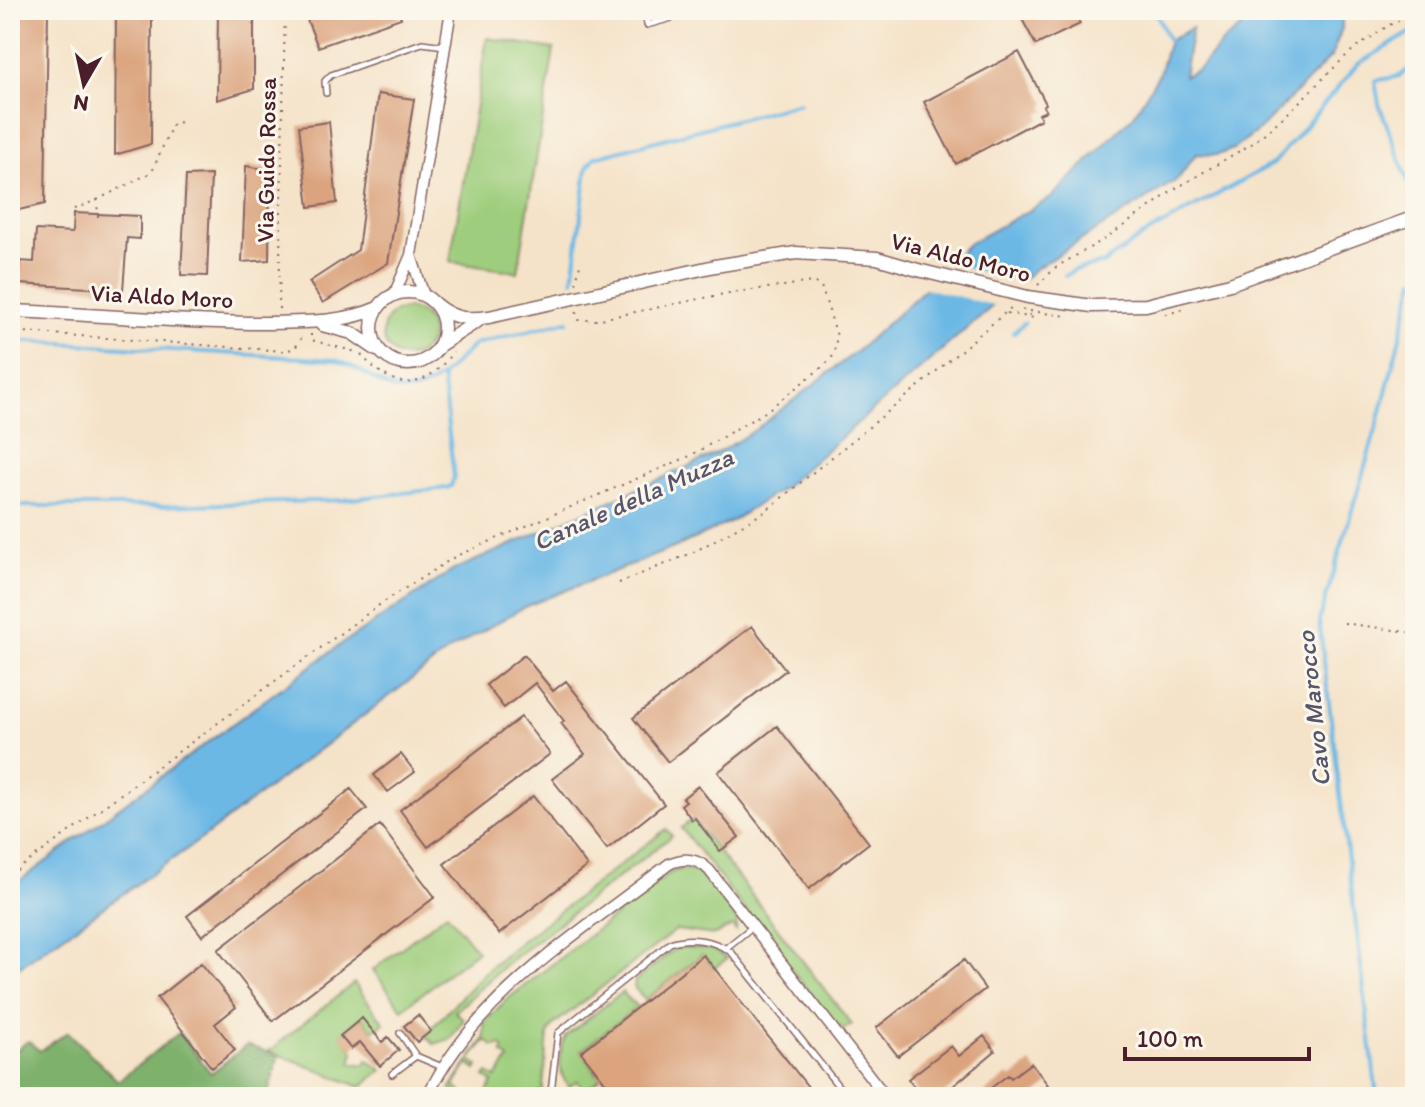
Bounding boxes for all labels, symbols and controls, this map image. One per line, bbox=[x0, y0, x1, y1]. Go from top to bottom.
north arrow bbox=[44, 44, 124, 124]
street label: Via Guido Rossa bbox=[250, 77, 282, 243]
text: N bbox=[71, 89, 90, 118]
street label: Via Aldo Moro bbox=[888, 226, 1034, 288]
street label: Via Aldo Moro bbox=[90, 278, 234, 314]
water label: Canale della Muzza bbox=[528, 440, 739, 558]
water label: Cavo Marocco bbox=[1289, 629, 1337, 788]
scale bar bbox=[1125, 1011, 1309, 1061]
text: 100 m bbox=[1137, 1024, 1203, 1053]

